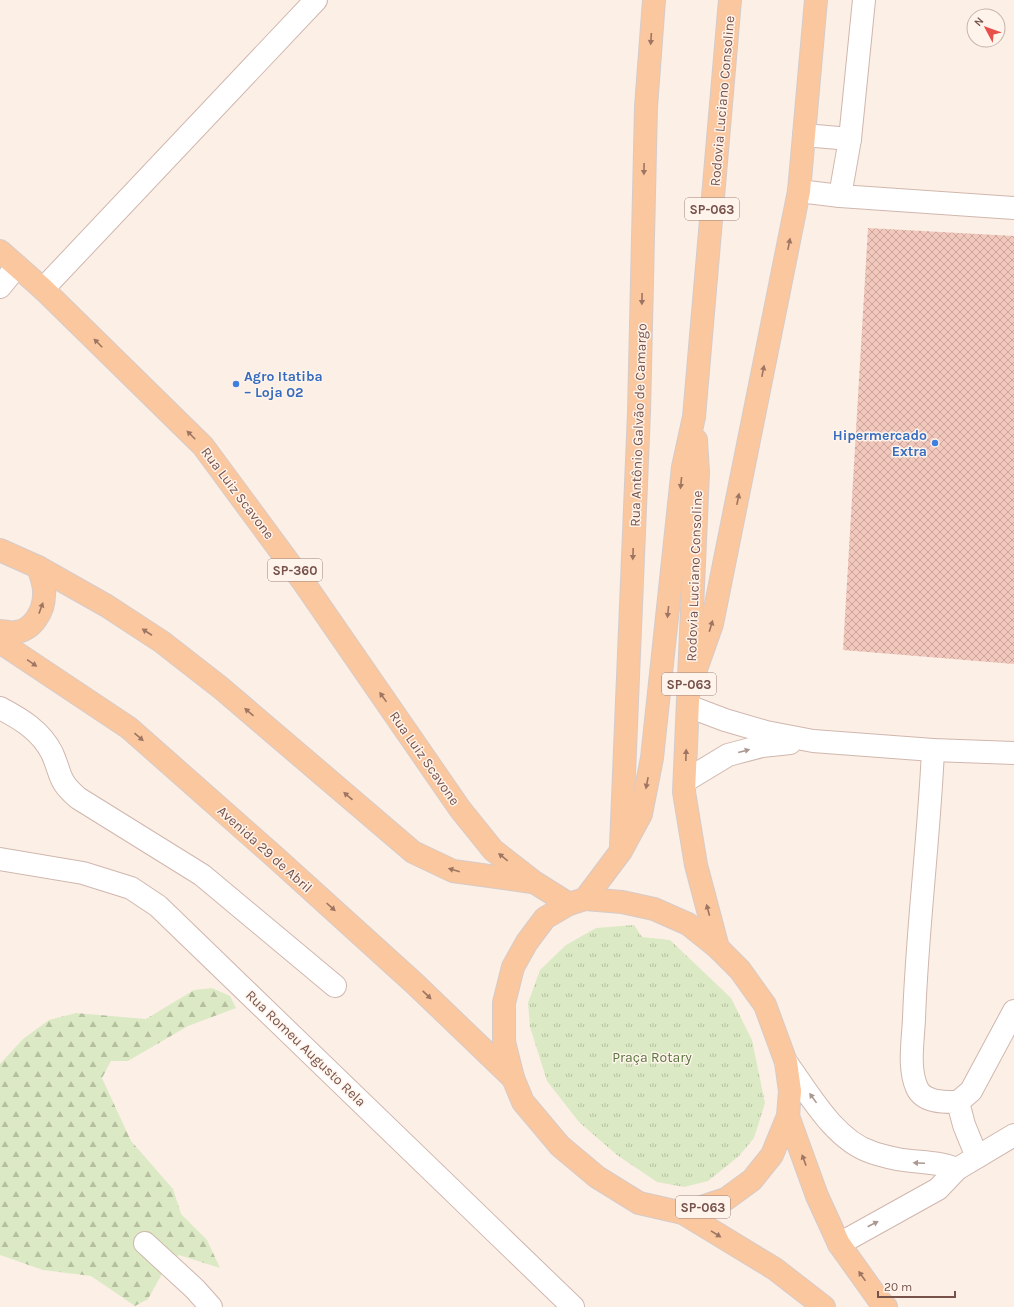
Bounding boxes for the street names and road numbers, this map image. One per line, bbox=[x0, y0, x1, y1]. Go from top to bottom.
street label: Rodovia Luciano Consoline bbox=[707, 15, 738, 187]
road number: SP-063 bbox=[685, 198, 739, 220]
street label: Rua Antônio Galvão de Camargo bbox=[626, 323, 651, 527]
street label: Rua Luiz Scavone bbox=[197, 444, 278, 543]
street label: Rodovia Luciano Consoline bbox=[683, 490, 706, 662]
road number: SP-360 bbox=[268, 559, 322, 581]
road number: SP-063 bbox=[662, 673, 716, 695]
street label: Rua Luiz Scavone bbox=[386, 708, 463, 809]
street label: Avenida 29 de Abril bbox=[214, 802, 316, 896]
street label: Rua Romeu Augusto Rela bbox=[242, 987, 369, 1110]
road number: SP-063 bbox=[676, 1196, 730, 1218]

